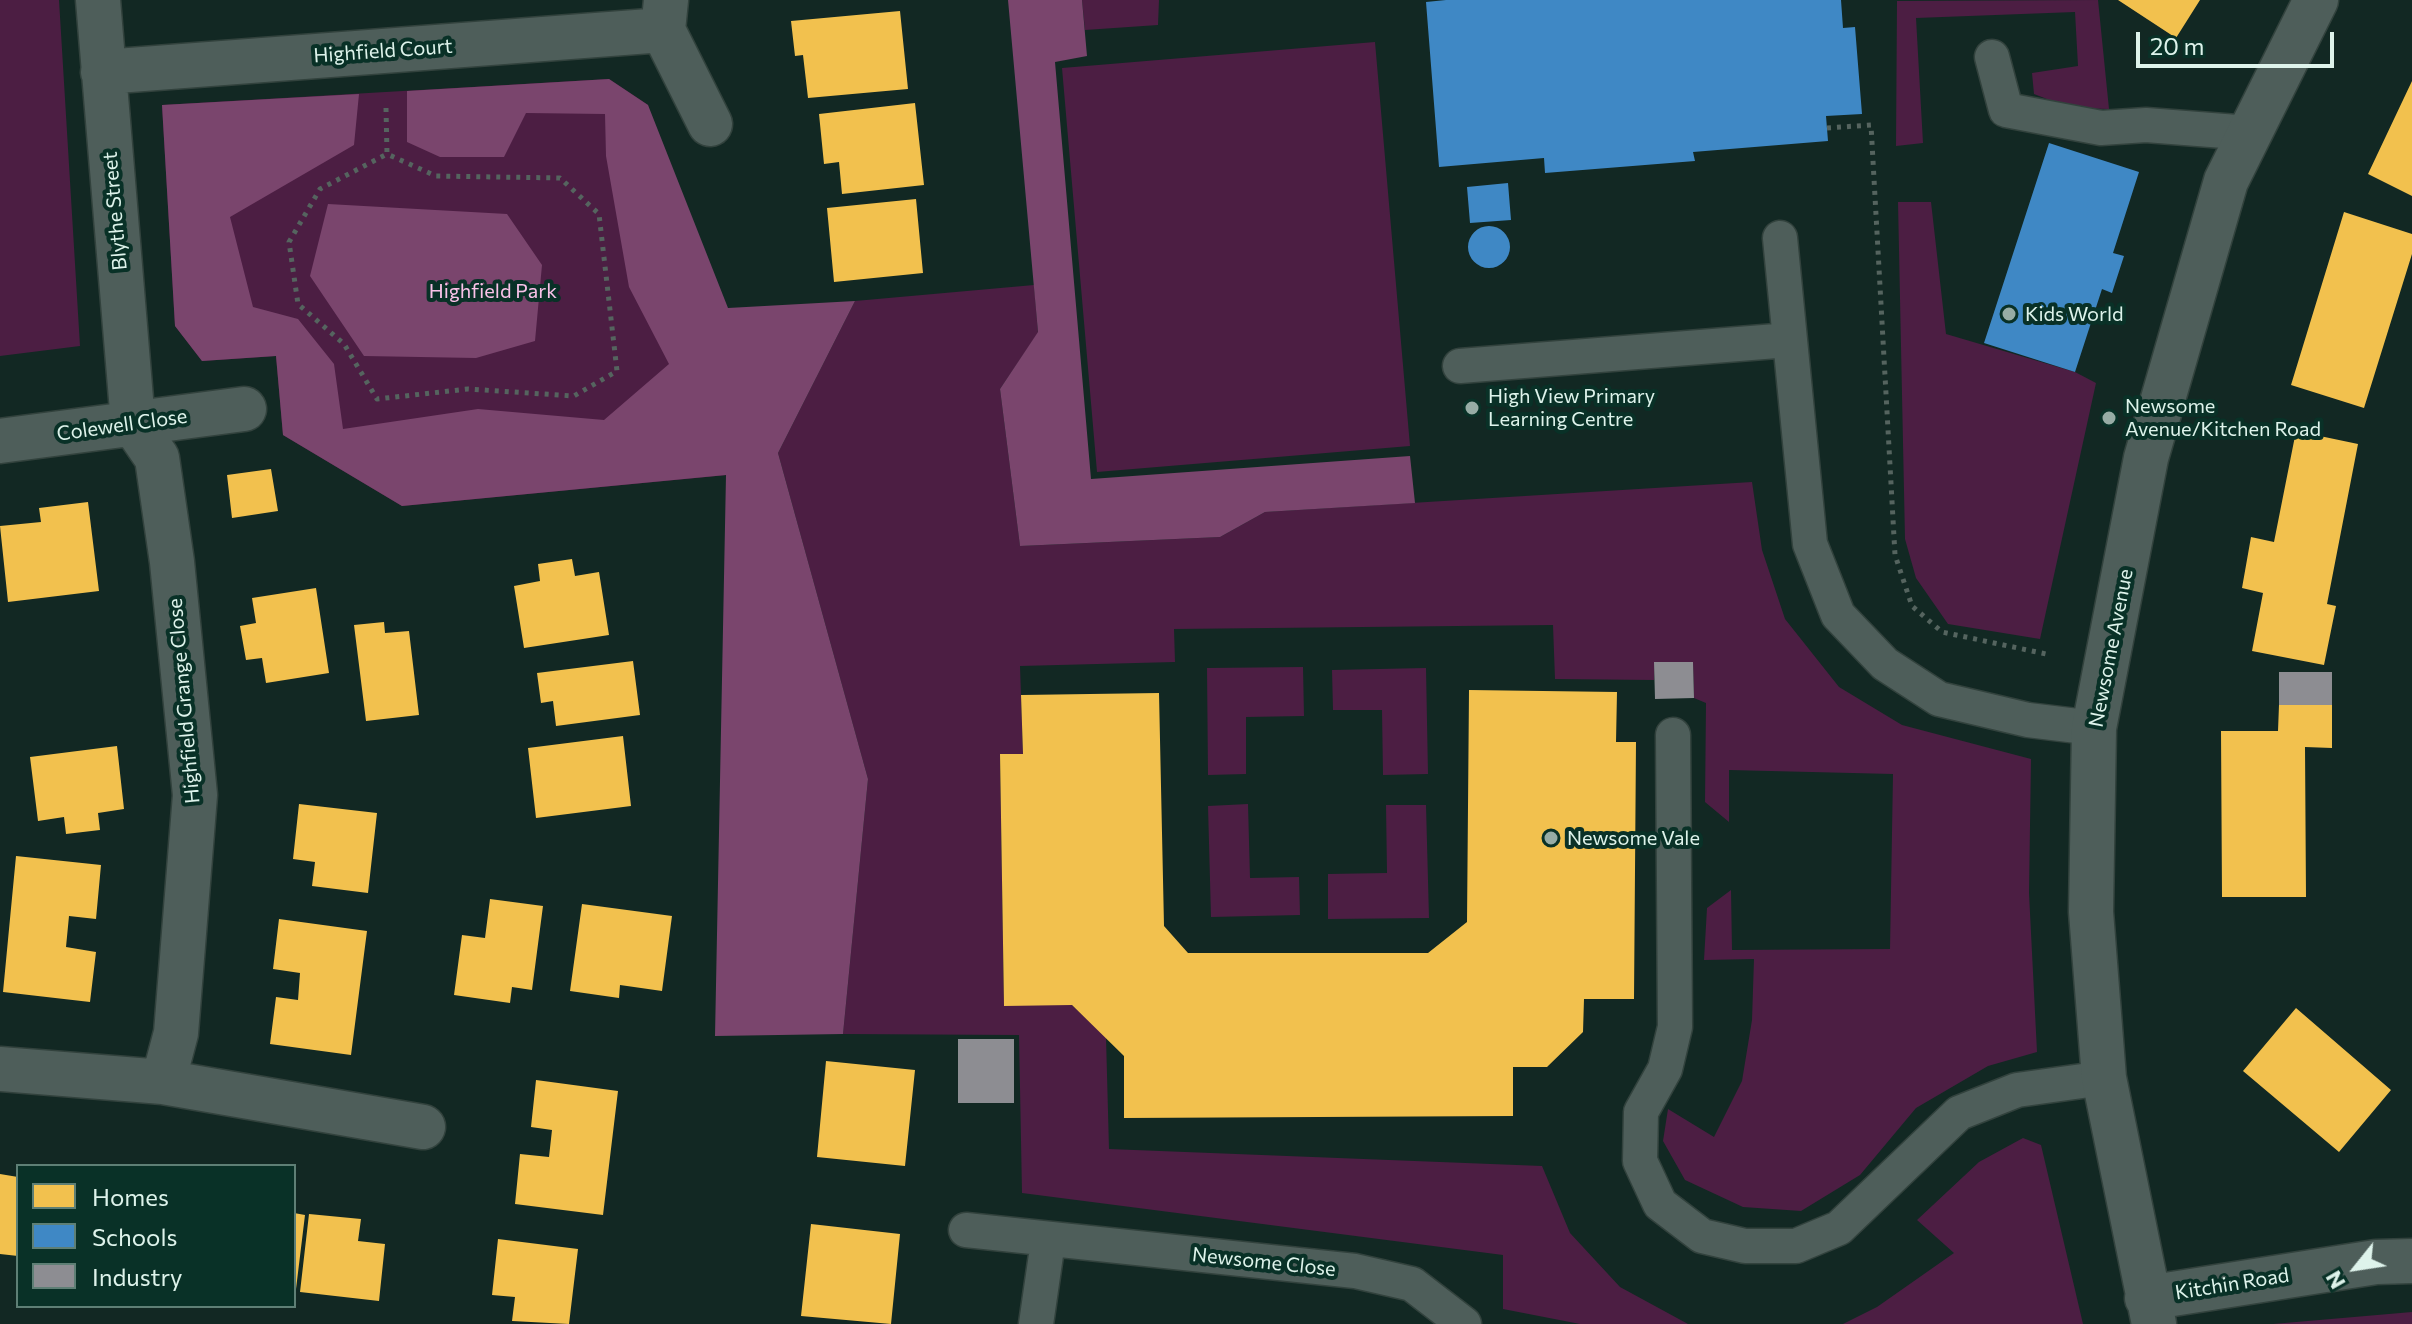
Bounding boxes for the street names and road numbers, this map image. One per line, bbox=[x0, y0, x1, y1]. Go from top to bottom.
street label: Highfield Court bbox=[313, 34, 453, 68]
street label: Blythe Street bbox=[98, 151, 132, 271]
street label: Colewell Close bbox=[55, 404, 189, 446]
street label: Newsome Avenue bbox=[2084, 567, 2138, 729]
street label: Highfield Grange Close bbox=[163, 597, 205, 805]
street label: Newsome Close bbox=[1191, 1243, 1337, 1281]
street label: Kitchin Road bbox=[2173, 1263, 2291, 1305]

